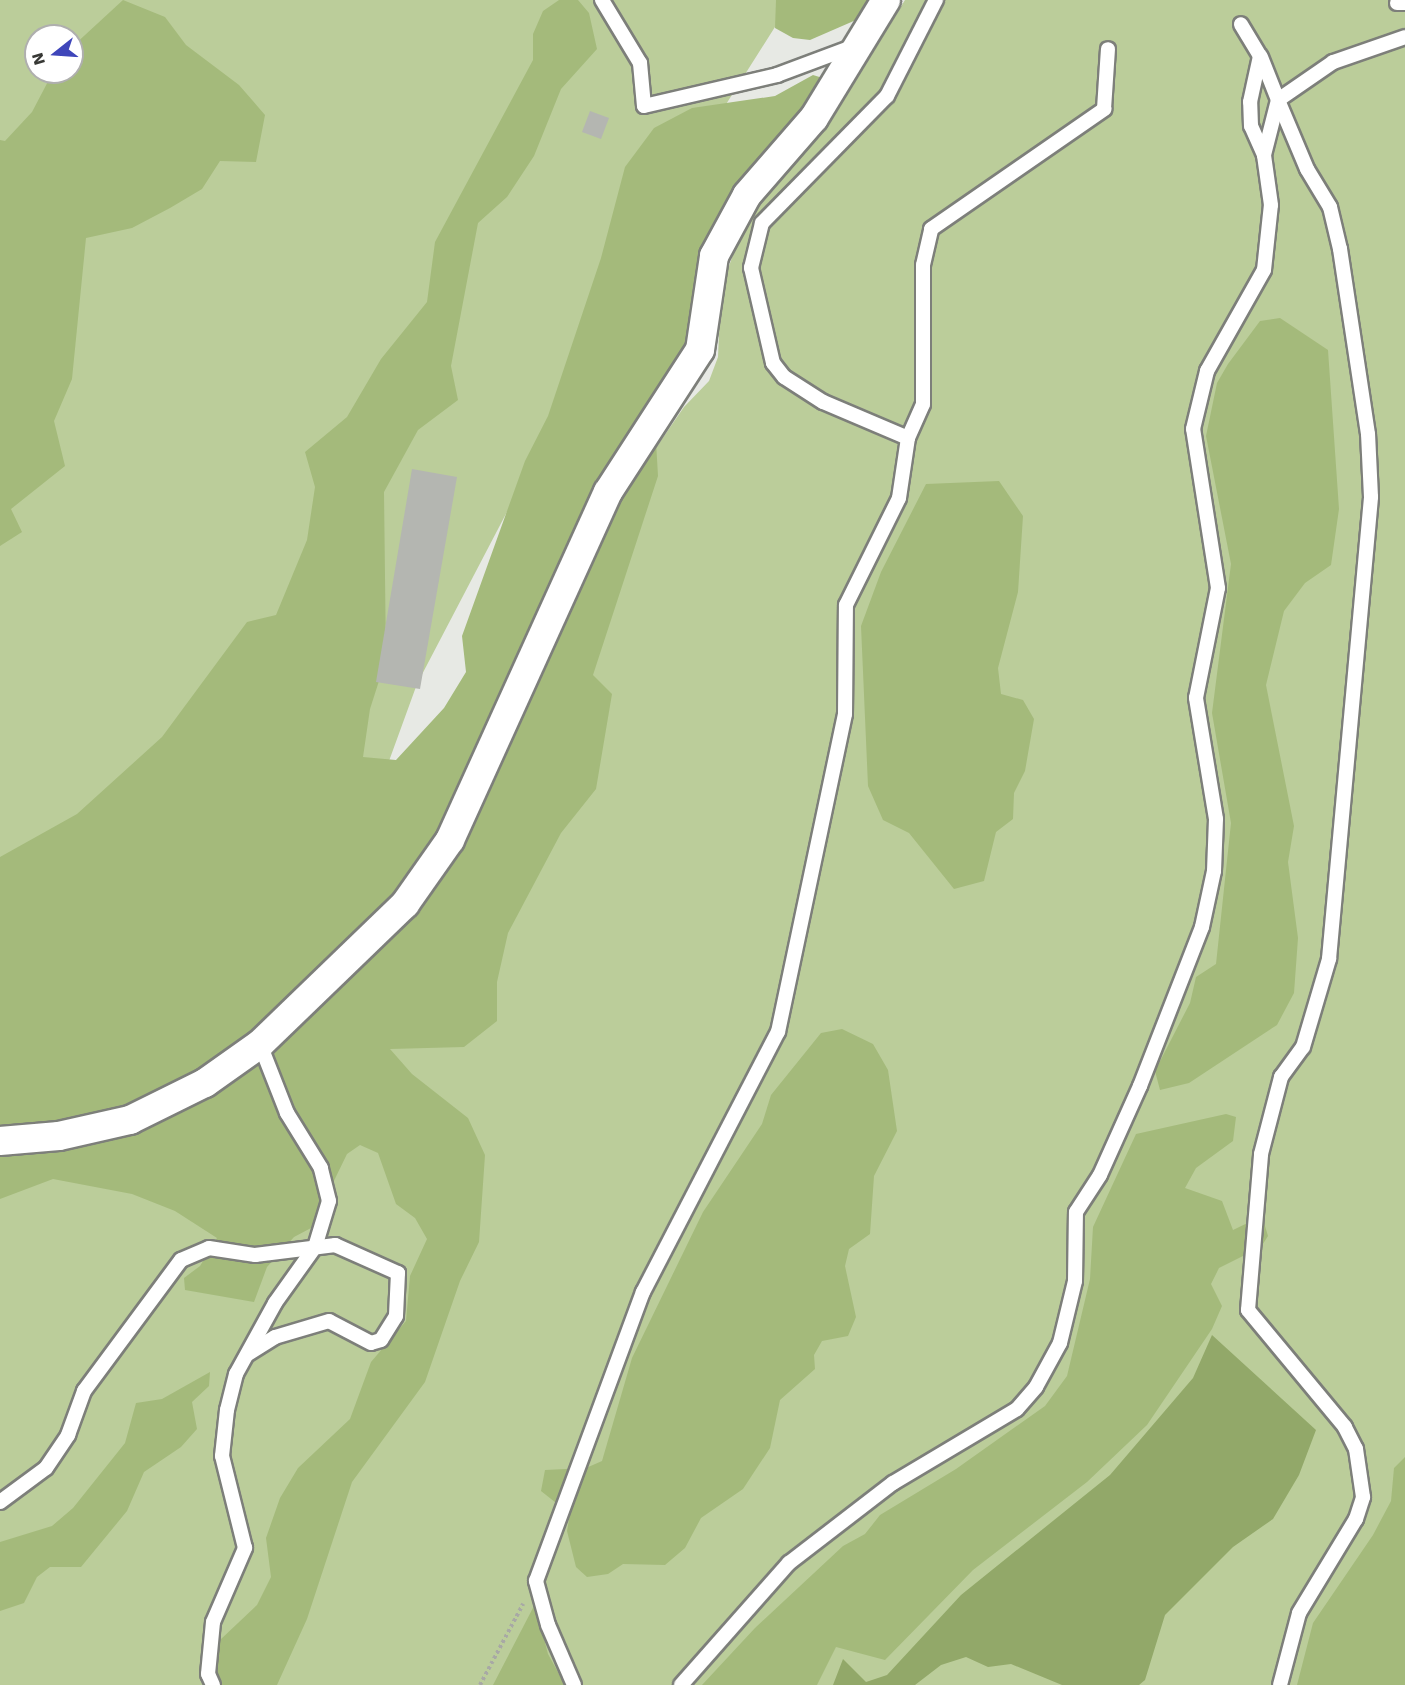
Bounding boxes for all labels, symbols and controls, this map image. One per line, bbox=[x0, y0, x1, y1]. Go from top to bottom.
north arrow bbox=[24, 24, 84, 84]
text: N bbox=[27, 50, 49, 67]

